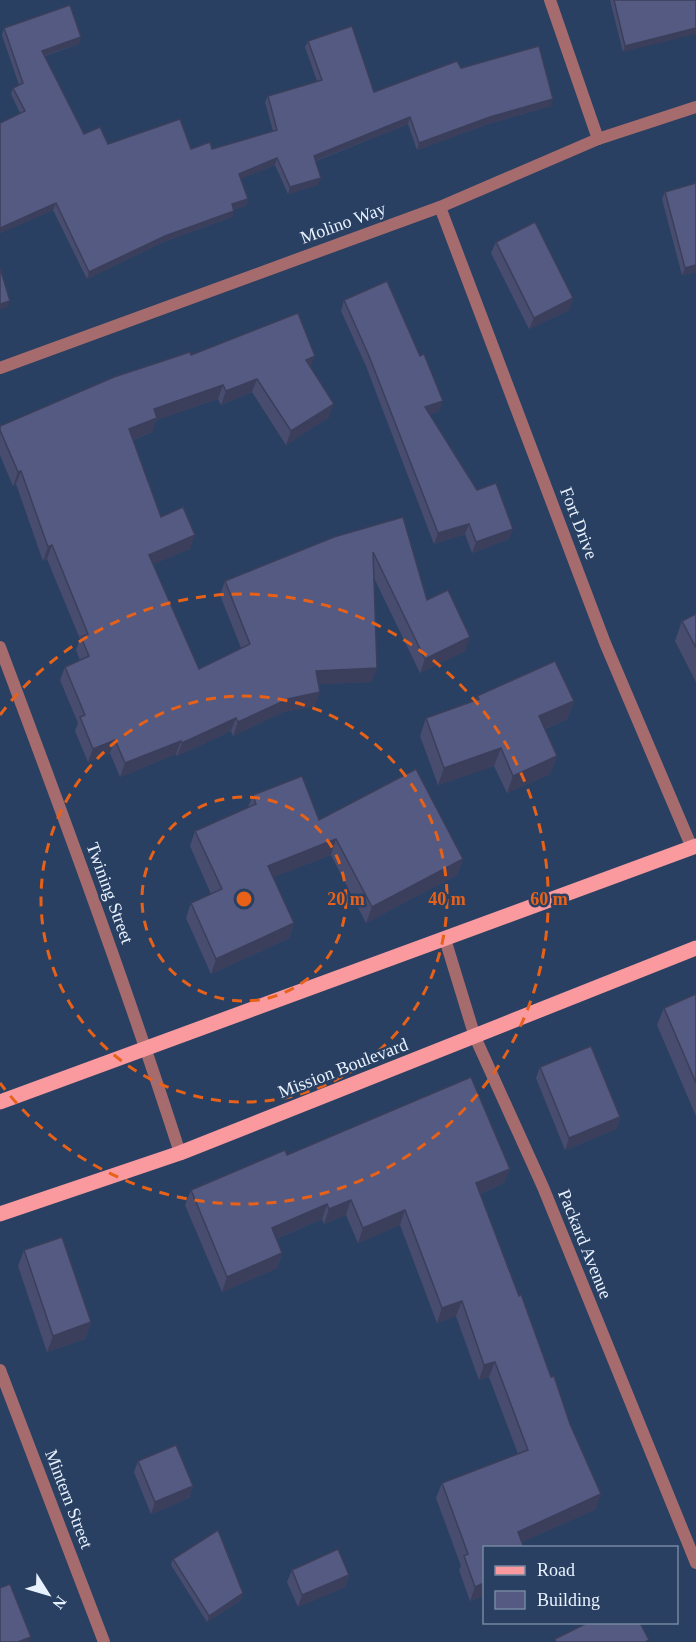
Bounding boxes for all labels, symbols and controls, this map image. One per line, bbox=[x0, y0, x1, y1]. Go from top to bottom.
street label: Molino Way bbox=[297, 198, 389, 248]
street label: Fort Drive bbox=[556, 484, 602, 562]
street label: Twining Street bbox=[82, 840, 138, 946]
centre of rings bbox=[234, 889, 254, 909]
text: 20 m bbox=[327, 889, 365, 909]
text: 40 m bbox=[428, 889, 466, 909]
text: 60 m bbox=[530, 889, 568, 909]
street label: Mission Boulevard bbox=[275, 1034, 411, 1102]
street label: Packard Avenue bbox=[554, 1186, 616, 1302]
street label: Mintern Street bbox=[41, 1447, 97, 1551]
legend bbox=[483, 1546, 678, 1624]
text: Road bbox=[537, 1560, 575, 1580]
north arrow bbox=[18, 1564, 78, 1624]
text: Building bbox=[537, 1590, 600, 1610]
text: N bbox=[49, 1593, 70, 1613]

